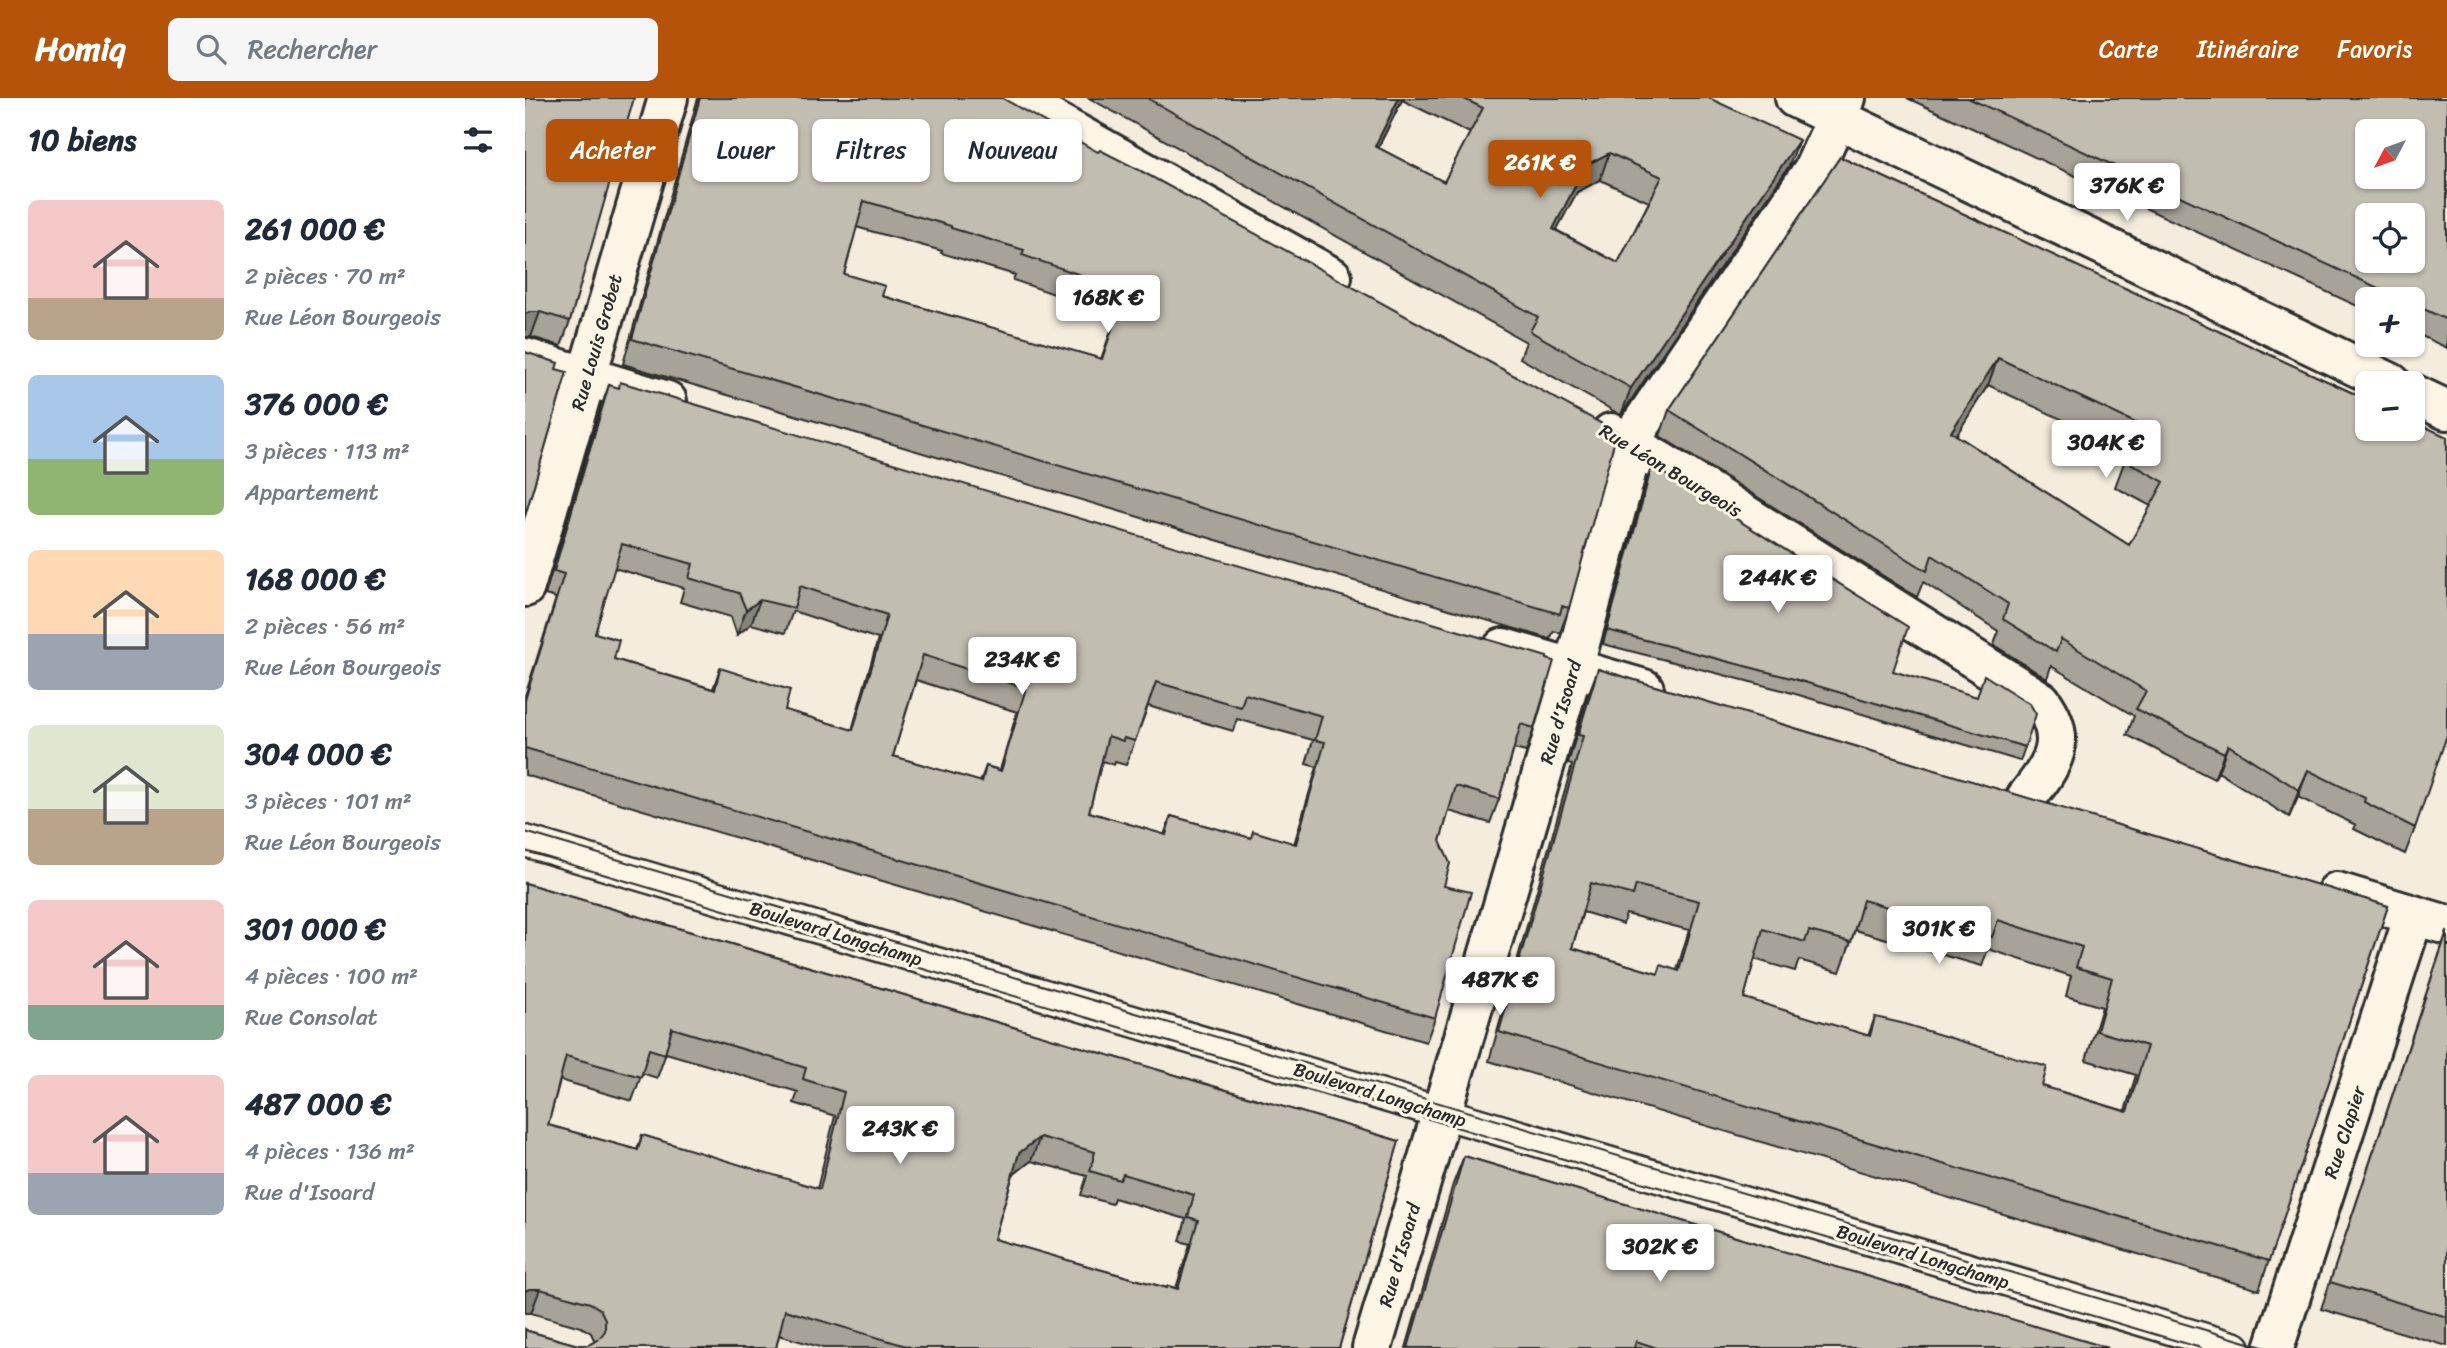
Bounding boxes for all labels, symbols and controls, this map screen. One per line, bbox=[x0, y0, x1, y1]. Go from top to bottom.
search box bbox=[168, 18, 658, 81]
text: Homiq bbox=[35, 20, 126, 78]
text: Rechercher bbox=[248, 26, 377, 72]
text: Carte bbox=[2099, 28, 2159, 70]
text: Itinéraire bbox=[2197, 28, 2299, 70]
text: Favoris bbox=[2337, 28, 2412, 70]
icon: search bbox=[192, 30, 230, 68]
text: 10 biens bbox=[28, 113, 136, 167]
chip: Acheter bbox=[546, 119, 678, 182]
chip: Louer bbox=[692, 119, 798, 182]
chip: Filtres bbox=[812, 119, 930, 182]
chip: Nouveau bbox=[944, 119, 1082, 182]
north arrow bbox=[2355, 119, 2425, 189]
map controls bbox=[2355, 119, 2425, 441]
icon: filters bbox=[459, 121, 497, 159]
pin: 261K € bbox=[1483, 140, 1597, 200]
text: 261K € bbox=[1504, 142, 1576, 183]
pin: 376K € bbox=[2070, 164, 2184, 223]
text: 376K € bbox=[2090, 165, 2164, 206]
text: 261 000 € bbox=[245, 202, 385, 256]
button: locate bbox=[2355, 203, 2425, 273]
icon: home bbox=[84, 228, 168, 312]
text: 2 pièces · 70 m² bbox=[245, 256, 406, 297]
street label: Rue Louis Grobet bbox=[561, 270, 632, 414]
pin: 168K € bbox=[1051, 275, 1165, 335]
text: 168K € bbox=[1072, 277, 1144, 318]
button: + bbox=[2355, 287, 2425, 357]
text: Rue Léon Bourgeois bbox=[245, 297, 441, 338]
button: − bbox=[2355, 371, 2425, 441]
text: 376 000 € bbox=[245, 377, 388, 431]
icon: home bbox=[84, 403, 168, 487]
street label: Rue Léon Bourgeois bbox=[1593, 415, 1749, 526]
pin: 304K € bbox=[2049, 420, 2163, 480]
text: 304K € bbox=[2068, 422, 2144, 463]
text: 3 pièces · 113 m² bbox=[245, 431, 410, 472]
text: Appartement bbox=[245, 472, 379, 513]
text: 168 000 € bbox=[245, 552, 385, 606]
pin: 244K € bbox=[1721, 556, 1835, 615]
text: 244K € bbox=[1739, 557, 1817, 598]
icon: home bbox=[84, 578, 168, 662]
text: 2 pièces · 56 m² bbox=[245, 606, 405, 647]
pin: 234K € bbox=[965, 638, 1079, 697]
text: 234K € bbox=[984, 639, 1060, 680]
text: Rue Léon Bourgeois bbox=[245, 647, 441, 688]
street label: Rue d'Isoard bbox=[1530, 654, 1592, 768]
text: 304 000 € bbox=[245, 727, 392, 781]
icon: home bbox=[84, 753, 168, 837]
text: 3 pièces · 101 m² bbox=[245, 781, 412, 822]
text: Rue Léon Bourgeois bbox=[245, 822, 441, 863]
street label: Boulevard Longchamp bbox=[745, 891, 926, 975]
text: 301 000 € bbox=[245, 902, 386, 956]
pin: 301K € bbox=[1882, 906, 1996, 966]
text: 301K € bbox=[1903, 908, 1975, 949]
icon: home bbox=[84, 928, 168, 1012]
text: 4 pièces · 100 m² bbox=[245, 956, 418, 997]
pin: 487K € bbox=[1443, 958, 1557, 1017]
text: 487K € bbox=[1462, 959, 1538, 1000]
text: Rue Consolat bbox=[245, 997, 378, 1038]
street label: Boulevard Longchamp bbox=[1289, 1052, 1470, 1136]
text: 487 000 € bbox=[245, 1077, 391, 1131]
street label: Rue Clapier bbox=[2314, 1080, 2375, 1183]
icon: home bbox=[84, 1103, 168, 1187]
pin: 243K € bbox=[843, 1107, 957, 1166]
text: 243K € bbox=[862, 1108, 938, 1149]
text: 4 pièces · 136 m² bbox=[245, 1131, 415, 1172]
text: Rue d'Isoard bbox=[245, 1172, 374, 1213]
street label: Rue d'Isoard bbox=[1369, 1197, 1431, 1311]
street label: Boulevard Longchamp bbox=[1832, 1214, 2013, 1298]
pin: 302K € bbox=[1603, 1224, 1717, 1284]
text: 302K € bbox=[1622, 1226, 1698, 1267]

